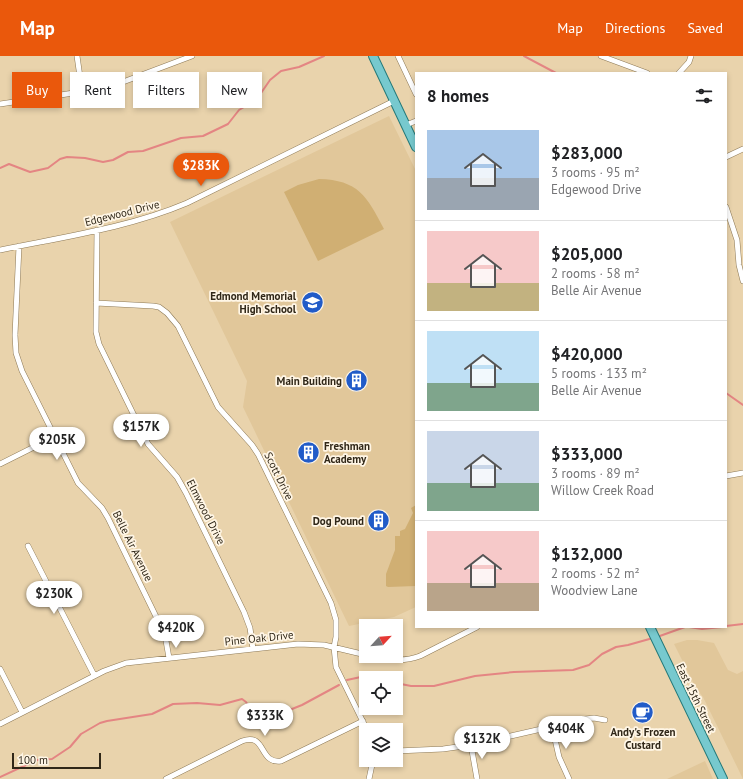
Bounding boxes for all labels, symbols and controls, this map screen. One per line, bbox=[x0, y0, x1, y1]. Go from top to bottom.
text: Map bbox=[20, 16, 55, 40]
text: Map bbox=[557, 19, 583, 37]
text: Directions bbox=[605, 19, 665, 37]
text: Saved bbox=[687, 19, 723, 37]
chip: Buy bbox=[12, 72, 62, 108]
chip: Rent bbox=[70, 72, 125, 108]
chip: Filters bbox=[133, 72, 199, 108]
chip: New bbox=[207, 72, 262, 108]
text: 8 homes bbox=[427, 85, 489, 107]
icon: filters bbox=[693, 85, 715, 107]
text: $283,000 bbox=[551, 142, 623, 164]
icon: home bbox=[459, 146, 507, 194]
pin: $283K bbox=[173, 153, 229, 187]
text: $283K bbox=[182, 157, 220, 174]
text: 3 rooms · 95 m² bbox=[551, 164, 640, 181]
text: Edgewood Drive bbox=[551, 181, 641, 198]
street label: Edgewood Drive bbox=[83, 197, 161, 229]
text: $205,000 bbox=[551, 243, 623, 265]
icon: home bbox=[459, 247, 507, 295]
text: 2 rooms · 58 m² bbox=[551, 265, 640, 282]
text: Belle Air Avenue bbox=[551, 282, 642, 299]
place label: Edmond Memorial High School bbox=[210, 289, 297, 316]
school or university icon: Edmond Memorial High School bbox=[299, 289, 325, 315]
text: $420,000 bbox=[551, 343, 623, 365]
icon: home bbox=[459, 347, 507, 395]
text: 5 rooms · 133 m² bbox=[551, 365, 647, 382]
building icon: Main Building bbox=[344, 368, 370, 394]
place label: Main Building bbox=[277, 374, 342, 388]
text: Belle Air Avenue bbox=[551, 382, 642, 399]
pin: $157K bbox=[113, 414, 169, 448]
text: $157K bbox=[122, 418, 160, 435]
pin: $205K bbox=[29, 427, 85, 461]
text: $205K bbox=[38, 431, 76, 448]
building icon: Freshman Academy bbox=[296, 439, 322, 465]
place label: Freshman Academy bbox=[324, 439, 370, 466]
text: $333,000 bbox=[551, 443, 623, 465]
icon: home bbox=[459, 447, 507, 495]
street label: Scott Drive bbox=[261, 450, 297, 503]
text: 3 rooms · 89 m² bbox=[551, 465, 640, 482]
street label: Elmwood Drive bbox=[184, 477, 229, 547]
text: Willow Creek Road bbox=[551, 482, 654, 499]
street label: Belle Air Avenue bbox=[110, 508, 156, 584]
building icon: Dog Pound bbox=[366, 508, 392, 534]
place label: Dog Pound bbox=[313, 514, 364, 528]
text: $132,000 bbox=[551, 543, 623, 565]
icon: home bbox=[459, 547, 507, 595]
text: 2 rooms · 52 m² bbox=[551, 565, 640, 582]
pin: $230K bbox=[26, 581, 82, 615]
text: Woodview Lane bbox=[551, 582, 638, 599]
text: $230K bbox=[35, 585, 73, 602]
pin: $420K bbox=[148, 615, 204, 649]
text: $420K bbox=[157, 619, 195, 636]
north arrow bbox=[359, 619, 403, 663]
map controls bbox=[359, 619, 403, 767]
street label: Pine Oak Drive bbox=[224, 627, 295, 649]
street label: East 15th Street bbox=[673, 661, 719, 735]
button: locate bbox=[359, 671, 403, 715]
cafe icon: Andy's Frozen Custard bbox=[630, 699, 656, 725]
pin: $333K bbox=[237, 703, 293, 737]
text: $333K bbox=[246, 707, 284, 724]
pin: $404K bbox=[538, 716, 594, 750]
text: $404K bbox=[547, 720, 585, 737]
button: layers bbox=[359, 723, 403, 767]
place label: Andy's Frozen Custard bbox=[610, 725, 676, 752]
pin: $132K bbox=[454, 726, 510, 760]
text: $132K bbox=[463, 730, 501, 747]
scale bar bbox=[12, 751, 101, 770]
text: 100 m bbox=[18, 753, 48, 767]

